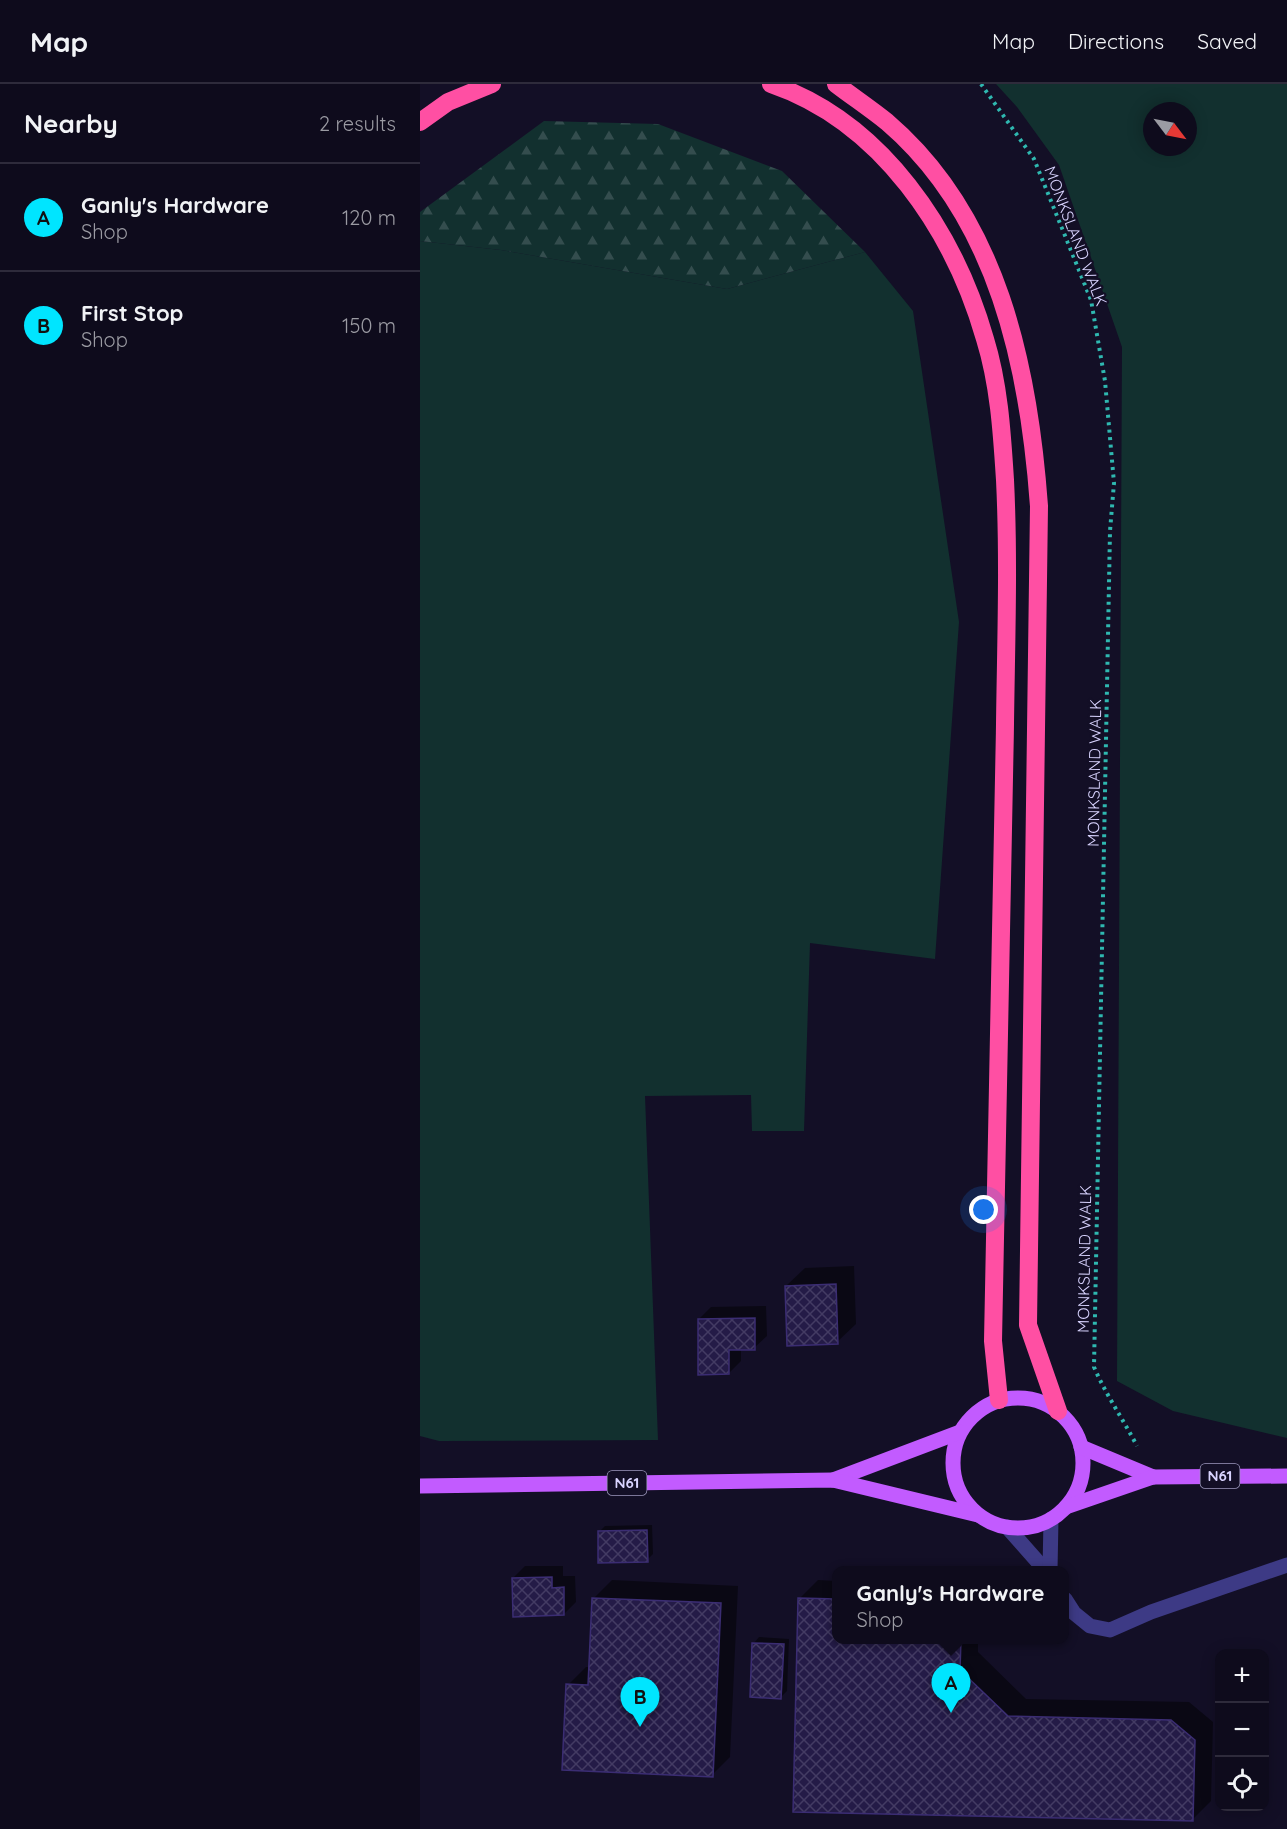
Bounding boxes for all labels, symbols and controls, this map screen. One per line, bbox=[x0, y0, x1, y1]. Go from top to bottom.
text: Map bbox=[30, 24, 88, 59]
text: Map bbox=[992, 28, 1035, 54]
text: Directions bbox=[1068, 28, 1164, 54]
text: Saved bbox=[1197, 28, 1257, 54]
north arrow bbox=[1143, 102, 1197, 156]
text: Nearby bbox=[24, 107, 118, 140]
text: 2 results bbox=[319, 111, 396, 136]
street label: MONKSLAND WALK bbox=[1040, 163, 1112, 309]
text: Ganly's Hardware bbox=[81, 191, 269, 219]
text: A bbox=[37, 205, 50, 230]
text: 120 m bbox=[342, 205, 396, 230]
text: Shop bbox=[81, 219, 128, 244]
text: First Stop bbox=[81, 299, 183, 327]
text: B bbox=[37, 313, 50, 338]
text: 150 m bbox=[342, 313, 396, 338]
text: Shop bbox=[81, 327, 128, 352]
street label: MONKSLAND WALK bbox=[1083, 699, 1105, 847]
street label: MONKSLAND WALK bbox=[1073, 1185, 1095, 1333]
your location bbox=[969, 1195, 998, 1224]
road number: N61 bbox=[1200, 1464, 1240, 1488]
road number: N61 bbox=[608, 1471, 646, 1495]
popup bbox=[832, 1566, 1069, 1644]
text: Ganly's Hardware bbox=[857, 1579, 1044, 1607]
text: Shop bbox=[857, 1607, 903, 1632]
map controls bbox=[1215, 1649, 1269, 1811]
button: + bbox=[1215, 1649, 1269, 1703]
pin: A bbox=[932, 1664, 970, 1713]
pin: B bbox=[620, 1678, 660, 1727]
button: − bbox=[1215, 1703, 1269, 1757]
button: locate bbox=[1215, 1757, 1269, 1811]

